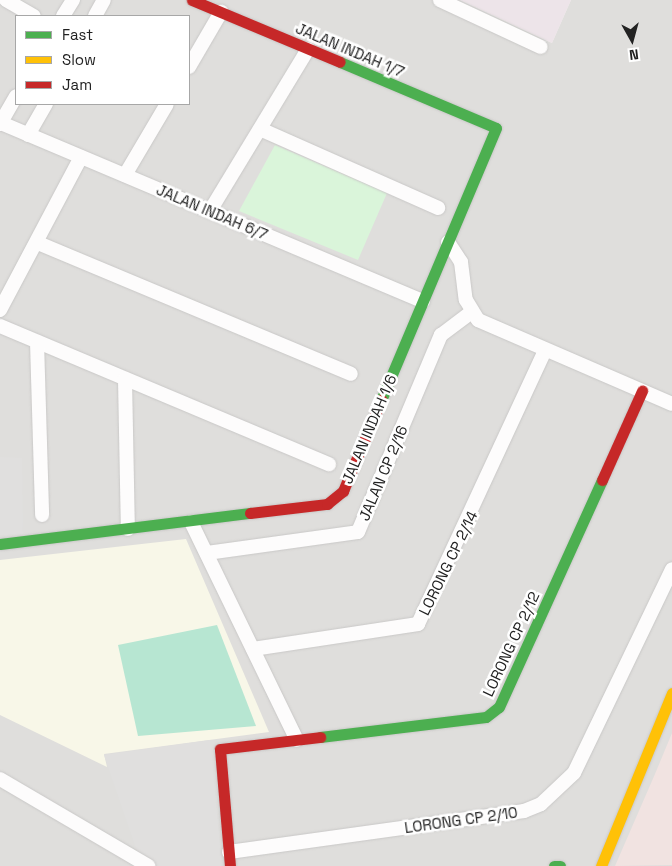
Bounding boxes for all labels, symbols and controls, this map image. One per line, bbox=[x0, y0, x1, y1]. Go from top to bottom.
legend bbox=[15, 15, 190, 105]
north arrow bbox=[607, 15, 657, 65]
street label: JALAN INDAH 1/7 bbox=[293, 19, 407, 81]
text: Fast bbox=[62, 25, 93, 44]
text: N bbox=[628, 45, 640, 64]
text: Slow bbox=[62, 50, 96, 69]
text: Jam bbox=[62, 75, 92, 94]
street label: JALAN INDAH 6/7 bbox=[154, 180, 270, 244]
street label: JALAN INDAH 1/6 bbox=[338, 372, 400, 486]
street label: JALAN CP 2/16 bbox=[355, 423, 411, 523]
street label: LORONG CP 2/14 bbox=[415, 508, 481, 618]
street label: LORONG CP 2/12 bbox=[479, 589, 543, 699]
street label: LORONG CP 2/10 bbox=[403, 803, 519, 837]

